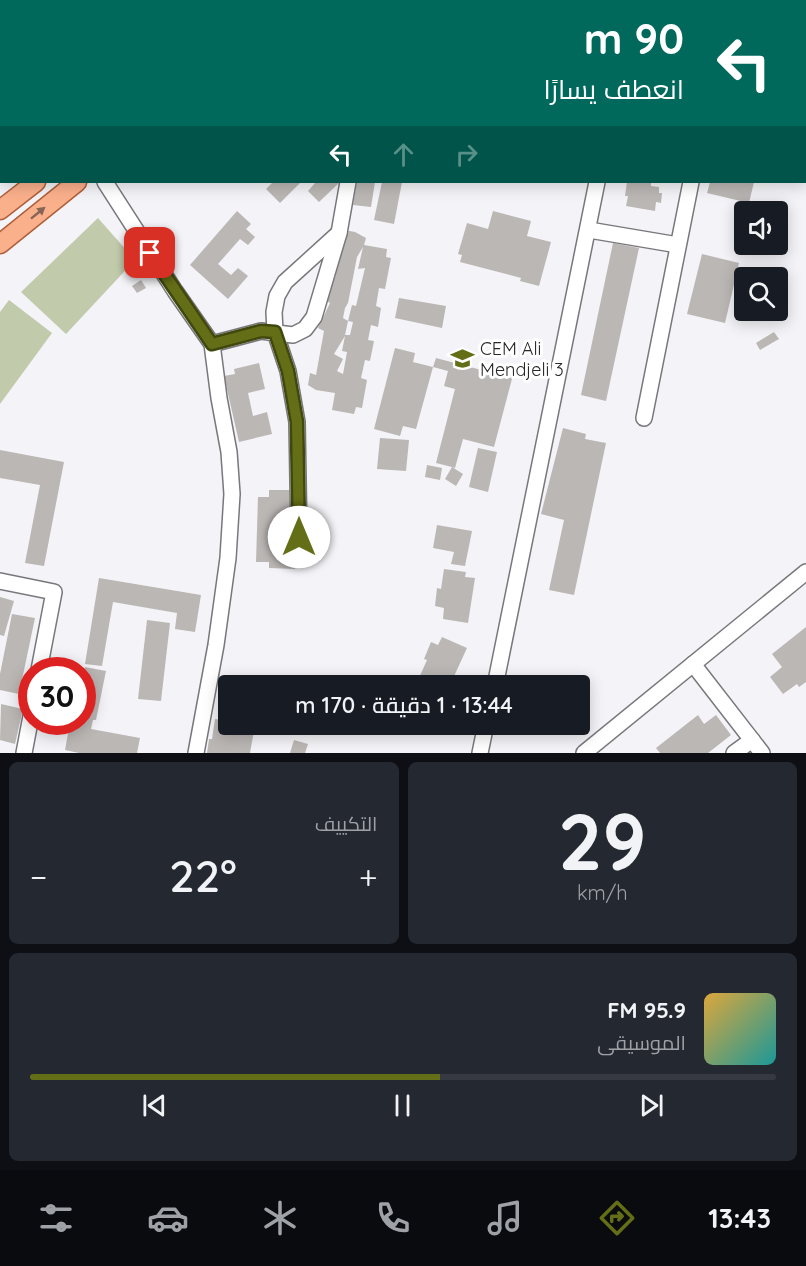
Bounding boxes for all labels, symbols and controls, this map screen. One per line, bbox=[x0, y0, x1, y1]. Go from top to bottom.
text: 90 m bbox=[584, 12, 684, 65]
icon: left bbox=[705, 24, 783, 102]
text: انعطف يسارًا bbox=[544, 72, 684, 106]
icon: left bbox=[324, 138, 357, 171]
icon: ahead bbox=[387, 138, 420, 171]
icon: right bbox=[450, 138, 483, 171]
map controls bbox=[734, 201, 788, 321]
button: sound bbox=[734, 201, 788, 255]
one-way arrow bbox=[31, 207, 46, 219]
pin bbox=[124, 227, 175, 278]
icon: arrive bbox=[133, 236, 166, 269]
button: search bbox=[734, 267, 788, 321]
place label: CEM Ali Mendjeli 3 bbox=[480, 337, 564, 381]
school or university icon: CEM Ali Mendjeli 3 bbox=[449, 346, 475, 372]
position arrow bbox=[267, 505, 331, 569]
speed limit sign: 30 bbox=[18, 657, 96, 735]
text: 13:44 · 1 دقيقة · 170 m bbox=[295, 691, 513, 719]
text: 29 bbox=[558, 792, 647, 890]
text: التكييف bbox=[315, 811, 378, 836]
text: 22° bbox=[169, 847, 237, 903]
text: − bbox=[30, 856, 47, 897]
text: + bbox=[359, 856, 377, 897]
text: km/h bbox=[577, 880, 628, 905]
text: 95.9 FM bbox=[607, 996, 686, 1024]
text: الموسيقى bbox=[597, 1030, 686, 1055]
icon: previous bbox=[138, 1089, 171, 1122]
icon: pause bbox=[386, 1089, 419, 1122]
icon: next bbox=[635, 1089, 668, 1122]
icon: filters bbox=[35, 1197, 77, 1239]
icon: car bbox=[147, 1197, 189, 1239]
icon: climate bbox=[259, 1197, 301, 1239]
icon: phone bbox=[372, 1197, 414, 1239]
icon: music bbox=[484, 1197, 526, 1239]
icon: directions bbox=[596, 1197, 638, 1239]
text: 13:43 bbox=[708, 1201, 771, 1235]

